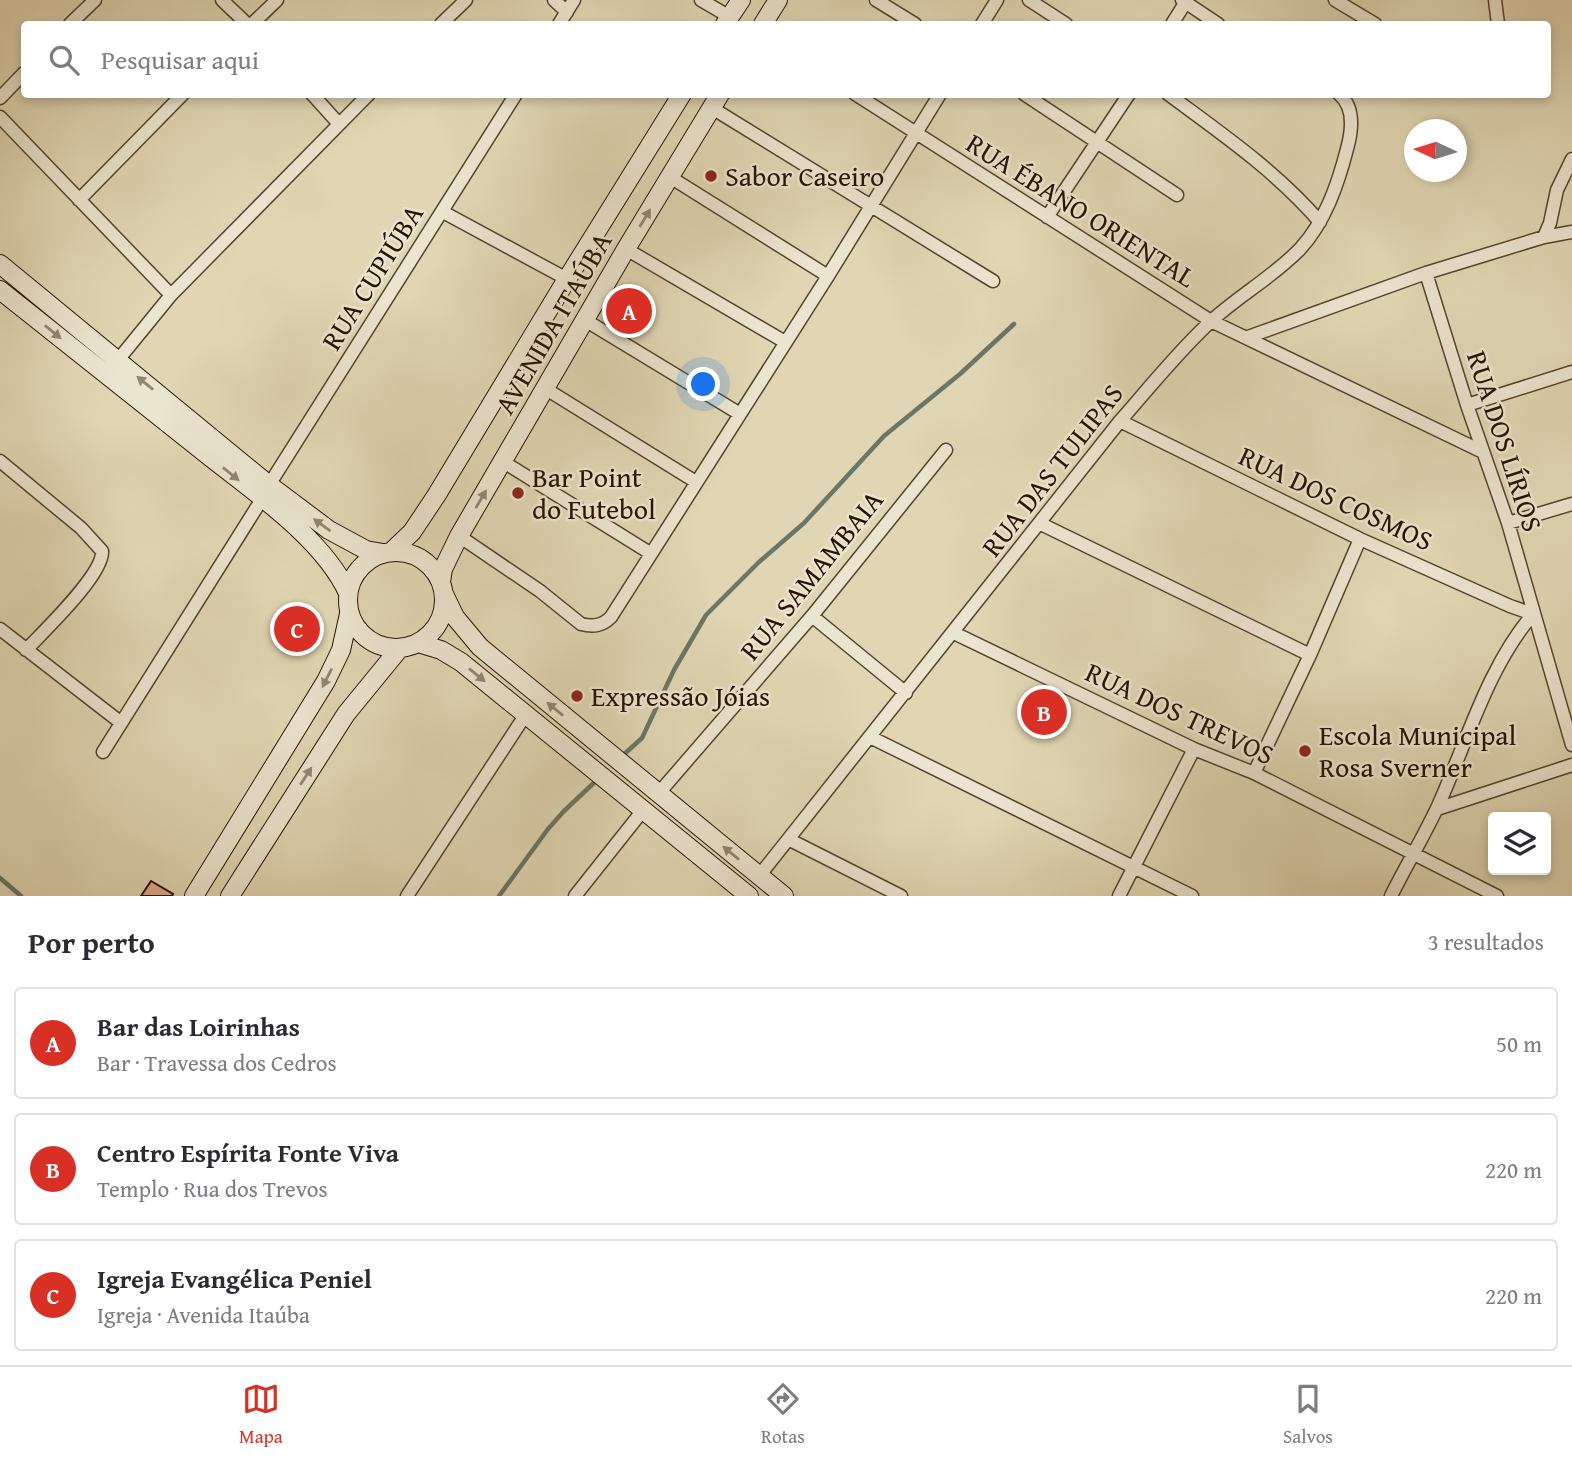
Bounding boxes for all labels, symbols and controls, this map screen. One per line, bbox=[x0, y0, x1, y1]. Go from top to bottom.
search box bbox=[21, 21, 1551, 98]
text: Pesquisar aqui bbox=[101, 40, 259, 79]
icon: search bbox=[45, 41, 83, 79]
north arrow bbox=[1404, 119, 1467, 182]
street label: RUA ÉBANO ORIENTAL bbox=[959, 122, 1204, 297]
place label: Sabor Caseiro bbox=[725, 155, 884, 196]
marker: Sabor Caseiro bbox=[703, 168, 719, 184]
street label: RUA CUPIÚBA bbox=[310, 196, 433, 358]
one-way arrow bbox=[639, 208, 651, 227]
street label: AVENIDA ITAÚBA bbox=[484, 224, 621, 422]
pin: A bbox=[606, 285, 652, 337]
one-way arrow bbox=[44, 325, 62, 340]
street label: RUA DOS LÍRIOS bbox=[1457, 345, 1554, 537]
your location bbox=[686, 367, 720, 401]
street label: RUA DAS TULIPAS bbox=[971, 374, 1132, 565]
one-way arrow bbox=[136, 375, 154, 390]
street label: RUA DOS COSMOS bbox=[1233, 435, 1440, 560]
place label: Bar Point do Futebol bbox=[532, 456, 656, 529]
one-way arrow bbox=[221, 467, 239, 482]
street label: RUA SAMAMBAIA bbox=[729, 481, 892, 669]
marker: Bar Point do Futebol bbox=[510, 485, 526, 501]
one-way arrow bbox=[474, 489, 487, 508]
one-way arrow bbox=[314, 517, 332, 532]
pin: C bbox=[274, 603, 320, 655]
street label: RUA DOS TREVOS bbox=[1079, 651, 1281, 774]
one-way arrow bbox=[467, 667, 485, 682]
one-way arrow bbox=[322, 668, 333, 688]
place label: Expressão Jóias bbox=[591, 675, 770, 716]
pin: B bbox=[1021, 686, 1067, 738]
marker: Expressão Jóias bbox=[569, 688, 585, 704]
one-way arrow bbox=[546, 702, 563, 717]
place label: Escola Municipal Rosa Sverner bbox=[1319, 714, 1517, 787]
marker: Escola Municipal Rosa Sverner bbox=[1297, 743, 1313, 759]
one-way arrow bbox=[299, 767, 312, 786]
map controls bbox=[1488, 812, 1551, 875]
button: layers bbox=[1488, 812, 1551, 875]
one-way arrow bbox=[722, 846, 740, 861]
text: Por perto bbox=[28, 920, 155, 964]
text: 3 resultados bbox=[1428, 925, 1544, 958]
text: Bar das Loirinhas bbox=[97, 1007, 300, 1046]
text: A bbox=[46, 1027, 60, 1060]
text: 50 m bbox=[1496, 1027, 1542, 1060]
text: Bar · Travessa dos Cedros bbox=[97, 1046, 337, 1079]
text: Centro Espírita Fonte Viva bbox=[97, 1133, 399, 1172]
text: B bbox=[46, 1153, 60, 1186]
text: 220 m bbox=[1485, 1153, 1542, 1186]
text: Templo · Rua dos Trevos bbox=[97, 1172, 328, 1205]
text: Igreja Evangélica Peniel bbox=[97, 1259, 372, 1298]
text: C bbox=[46, 1279, 60, 1312]
text: 220 m bbox=[1485, 1279, 1542, 1312]
text: Igreja · Avenida Itaúba bbox=[97, 1298, 310, 1331]
tab: Mapa bbox=[239, 1380, 283, 1450]
tab: Rotas bbox=[761, 1380, 805, 1450]
tab: Salvos bbox=[1283, 1380, 1333, 1450]

